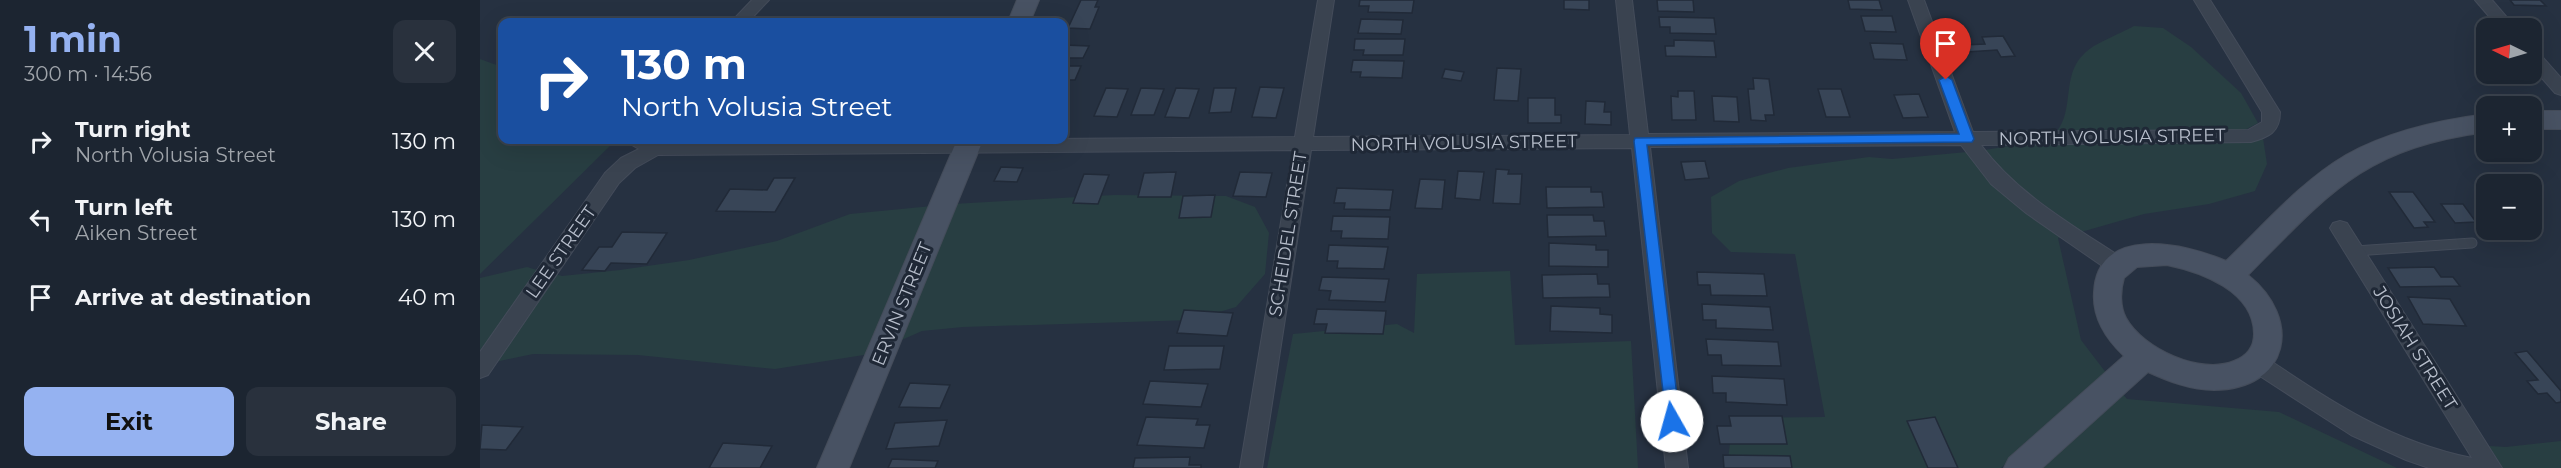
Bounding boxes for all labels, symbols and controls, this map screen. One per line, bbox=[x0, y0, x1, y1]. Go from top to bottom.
text: 1 min bbox=[24, 17, 122, 61]
pin bbox=[1920, 18, 1971, 80]
north arrow bbox=[2476, 18, 2542, 84]
map controls bbox=[2476, 18, 2542, 240]
button: close bbox=[393, 20, 456, 83]
icon: arrive bbox=[1929, 27, 1962, 60]
text: 130 m bbox=[621, 38, 747, 90]
icon: right bbox=[522, 42, 600, 120]
text: 300 m · 14:56 bbox=[24, 62, 152, 86]
text: North Volusia Street bbox=[621, 90, 892, 123]
button: + bbox=[2476, 96, 2542, 162]
text: Turn right bbox=[75, 116, 190, 143]
street label: NORTH VOLUSIA STREET bbox=[1998, 124, 2226, 150]
icon: right bbox=[24, 125, 57, 158]
text: 130 m bbox=[392, 128, 456, 155]
street label: NORTH VOLUSIA STREET bbox=[1350, 130, 1578, 156]
text: North Volusia Street bbox=[75, 143, 276, 167]
street label: SCHEIDEL STREET bbox=[1264, 149, 1312, 318]
button: − bbox=[2476, 174, 2542, 240]
text: Turn left bbox=[75, 194, 173, 221]
street label: LEE STREET bbox=[521, 201, 601, 303]
icon: left bbox=[24, 203, 57, 236]
text: 130 m bbox=[392, 206, 456, 233]
text: Aiken Street bbox=[75, 221, 198, 245]
street label: ERVIN STREET bbox=[867, 239, 937, 369]
icon: arrive bbox=[24, 281, 57, 314]
street label: JOSIAH STREET bbox=[2368, 281, 2462, 414]
text: Arrive at destination bbox=[75, 284, 311, 311]
text: 40 m bbox=[398, 284, 456, 311]
button: Exit bbox=[24, 387, 234, 456]
button: Share bbox=[246, 387, 456, 456]
position arrow bbox=[1640, 389, 1704, 453]

